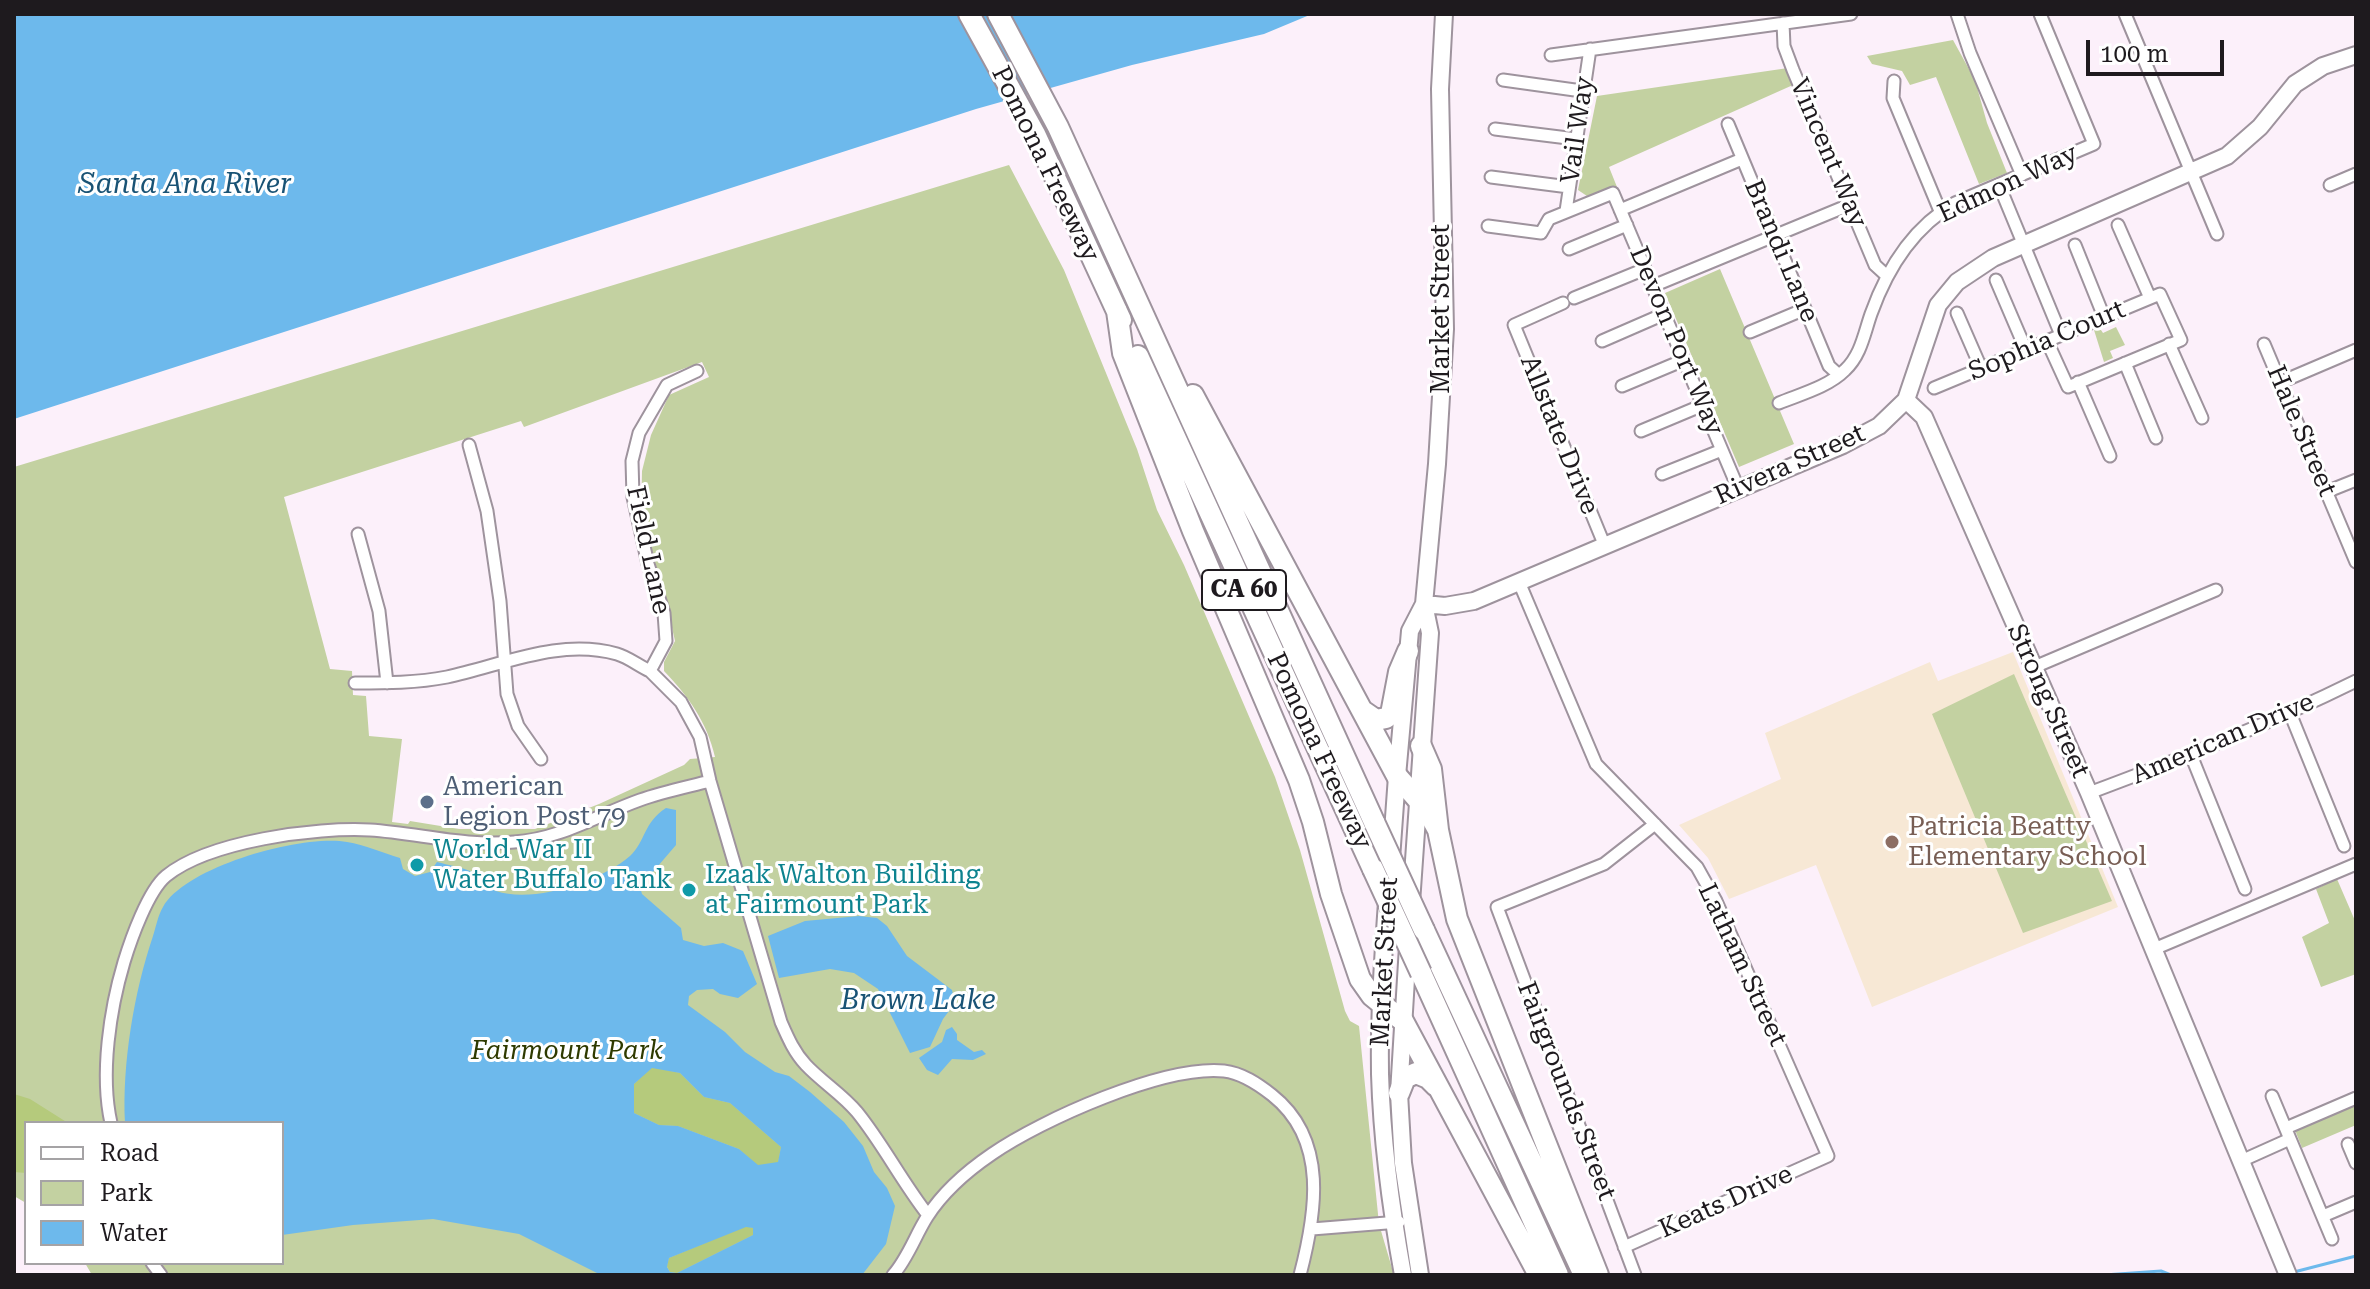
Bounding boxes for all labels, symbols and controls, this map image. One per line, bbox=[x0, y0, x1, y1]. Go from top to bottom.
scale bar bbox=[2090, 24, 2228, 74]
text: 100 m bbox=[2100, 40, 2168, 68]
street label: Pomona Freeway bbox=[984, 61, 1106, 267]
street label: Vincent Way bbox=[1783, 74, 1873, 232]
street label: Vail Way bbox=[1555, 75, 1601, 185]
street label: Edmon Way bbox=[1933, 138, 2083, 230]
water label: Santa Ana River bbox=[78, 168, 292, 202]
street label: Brandi Lane bbox=[1737, 175, 1825, 327]
street label: Market Street bbox=[1425, 224, 1457, 394]
street label: Devon Port Way bbox=[1622, 242, 1730, 440]
street label: Sophia Court bbox=[1964, 294, 2130, 388]
street label: Allstate Drive bbox=[1513, 351, 1605, 519]
street label: Hale Street bbox=[2259, 361, 2343, 501]
street label: Rivera Street bbox=[1710, 418, 1870, 512]
street label: Field Lane bbox=[619, 483, 677, 617]
road number: CA 60 bbox=[1202, 570, 1286, 610]
street label: Strong Street bbox=[2000, 619, 2096, 783]
street label: Pomona Freeway bbox=[1260, 648, 1378, 854]
street label: American Drive bbox=[2127, 687, 2319, 791]
place label: American Legion Post 79 bbox=[443, 771, 626, 832]
marker: American Legion Post 79 bbox=[418, 793, 436, 811]
place label: Patricia Beatty Elementary School bbox=[1908, 811, 2146, 872]
marker: Patricia Beatty Elementary School bbox=[1883, 833, 1901, 851]
place label: World War II Water Buffalo Tank bbox=[433, 834, 672, 896]
marker: World War II Water Buffalo Tank bbox=[408, 856, 426, 874]
place label: Izaak Walton Building at Fairmount Park bbox=[705, 859, 980, 920]
street label: Market Street bbox=[1365, 876, 1405, 1048]
street label: Latham Street bbox=[1691, 879, 1793, 1051]
marker: Izaak Walton Building at Fairmount Park bbox=[680, 881, 698, 899]
street label: Fairgrounds Street bbox=[1510, 977, 1622, 1205]
water label: Brown Lake bbox=[840, 984, 996, 1018]
park label: Fairmount Park bbox=[471, 1035, 663, 1067]
legend bbox=[24, 1121, 284, 1265]
text: Road bbox=[100, 1139, 159, 1167]
street label: Keats Drive bbox=[1654, 1159, 1798, 1245]
text: Park bbox=[100, 1179, 153, 1207]
text: Water bbox=[100, 1219, 168, 1247]

